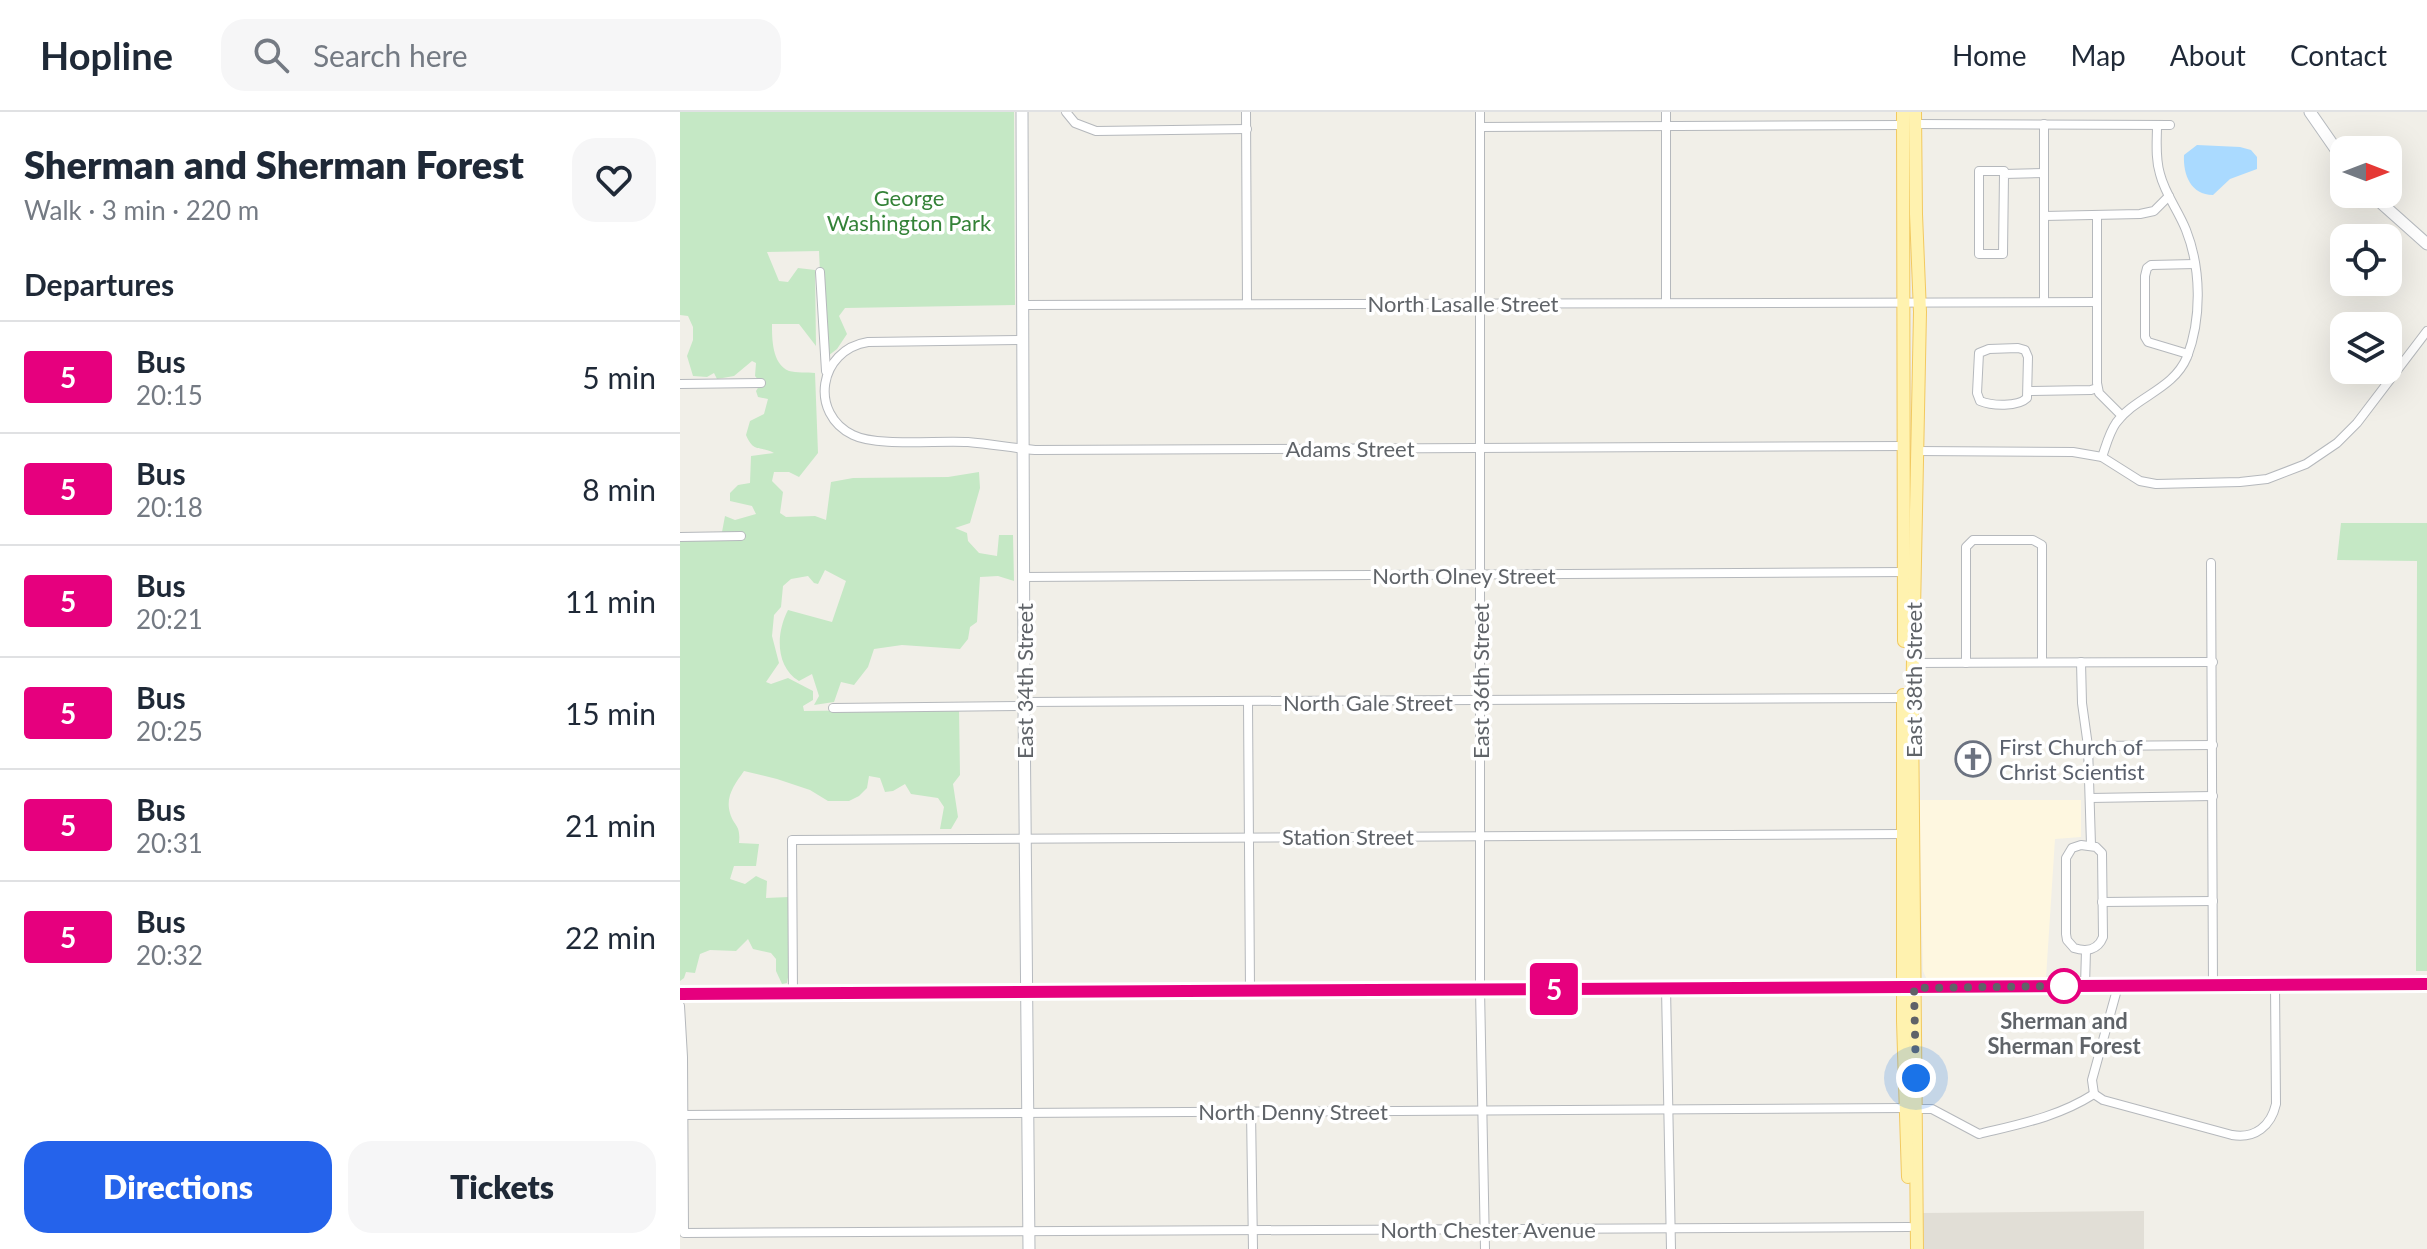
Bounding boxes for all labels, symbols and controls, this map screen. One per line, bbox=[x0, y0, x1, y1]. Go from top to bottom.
search box bbox=[221, 19, 781, 91]
text: Hopline bbox=[40, 32, 173, 78]
icon: search bbox=[249, 33, 293, 77]
text: Search here bbox=[313, 37, 468, 73]
text: Home bbox=[1952, 38, 2027, 72]
text: Map bbox=[2071, 38, 2126, 72]
text: About bbox=[2170, 38, 2246, 72]
text: Contact bbox=[2290, 38, 2387, 72]
north arrow bbox=[2330, 136, 2402, 208]
map controls bbox=[2330, 136, 2402, 384]
button: heart bbox=[572, 138, 656, 222]
text: Sherman and Sherman Forest bbox=[24, 141, 524, 187]
park label: George Washington Park bbox=[827, 184, 992, 236]
text: Walk · 3 min · 220 m bbox=[24, 194, 259, 226]
button: locate bbox=[2330, 224, 2402, 296]
text: Departures bbox=[24, 266, 174, 302]
street label: North Lasalle Street bbox=[1368, 290, 1559, 317]
button: layers bbox=[2330, 312, 2402, 384]
text: Bus bbox=[136, 343, 186, 379]
text: 5 min bbox=[582, 359, 656, 395]
text: 5 bbox=[60, 360, 76, 394]
text: 20:15 bbox=[136, 379, 203, 411]
street label: Adams Street bbox=[1285, 435, 1415, 462]
text: Bus bbox=[136, 455, 186, 491]
text: 8 min bbox=[582, 471, 656, 507]
text: 5 bbox=[60, 472, 76, 506]
text: 20:18 bbox=[136, 491, 203, 523]
street label: North Olney Street bbox=[1372, 562, 1556, 589]
text: Bus bbox=[136, 567, 186, 603]
text: 11 min bbox=[565, 583, 656, 619]
text: 5 bbox=[60, 584, 76, 618]
street label: East 38th Street bbox=[1900, 602, 1927, 758]
text: 20:21 bbox=[136, 603, 203, 635]
street label: East 34th Street bbox=[1011, 603, 1038, 759]
street label: East 36th Street bbox=[1467, 603, 1494, 759]
text: Bus bbox=[136, 679, 186, 715]
street label: North Gale Street bbox=[1283, 689, 1453, 716]
text: 15 min bbox=[565, 695, 656, 731]
text: 5 bbox=[60, 696, 76, 730]
text: 20:25 bbox=[136, 715, 203, 747]
place label: First Church of Christ Scientist bbox=[1999, 733, 2145, 785]
church icon: First Church of Christ Scientist bbox=[1954, 740, 1992, 778]
text: Bus bbox=[136, 791, 186, 827]
text: 21 min bbox=[565, 807, 656, 843]
text: 5 bbox=[60, 808, 76, 842]
street label: Station Street bbox=[1282, 823, 1414, 850]
text: 20:31 bbox=[136, 827, 203, 859]
text: Bus bbox=[136, 903, 186, 939]
text: 22 min bbox=[565, 919, 656, 955]
text: 5 bbox=[60, 920, 76, 954]
text: 20:32 bbox=[136, 939, 203, 971]
line badge: 5 bbox=[1528, 963, 1580, 1015]
marker: Sherman and Sherman Forest bbox=[2047, 969, 2081, 1003]
text: 5 bbox=[1546, 972, 1562, 1006]
place label: Sherman and Sherman Forest bbox=[1987, 1007, 2141, 1059]
your location bbox=[1896, 1058, 1936, 1098]
street label: North Denny Street bbox=[1198, 1098, 1388, 1125]
button: Directions bbox=[24, 1141, 332, 1233]
button: Tickets bbox=[348, 1141, 656, 1233]
street label: North Chester Avenue bbox=[1380, 1216, 1596, 1243]

